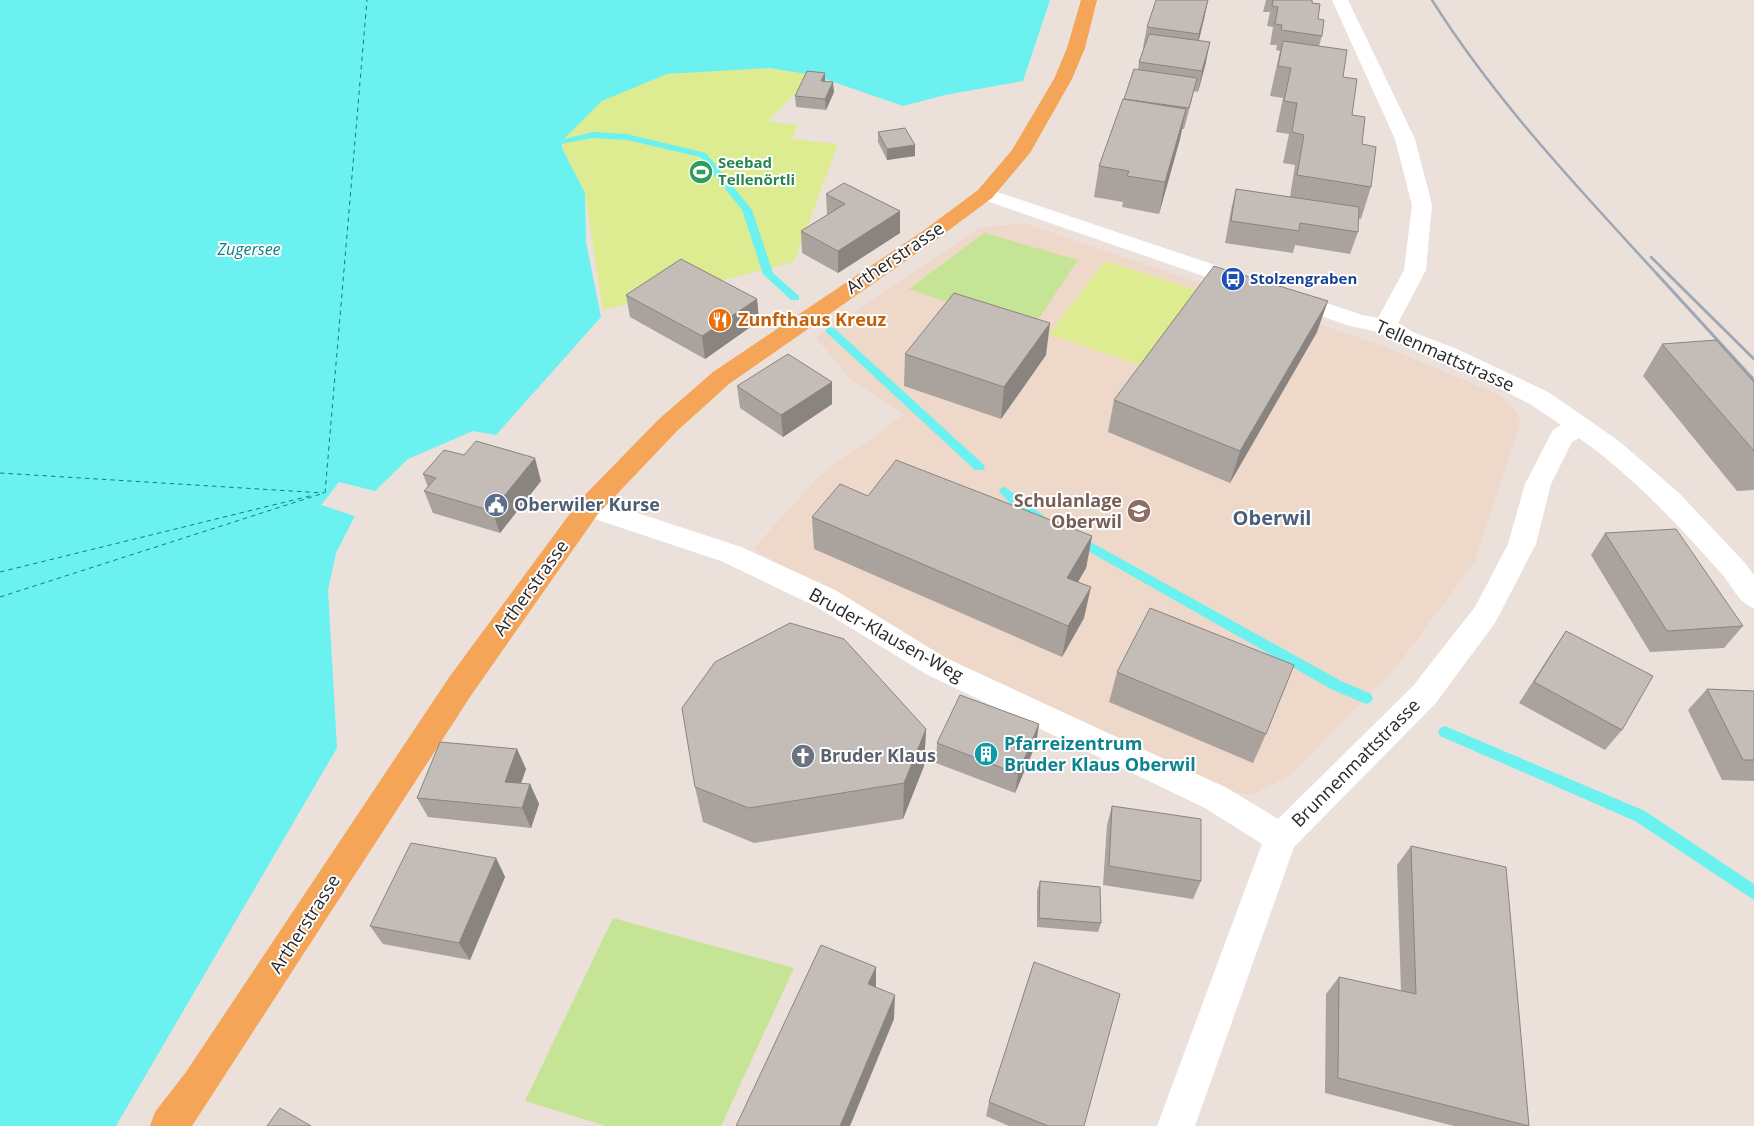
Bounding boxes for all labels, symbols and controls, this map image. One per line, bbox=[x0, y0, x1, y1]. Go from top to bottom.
place label: Seebad Tellenörtli bbox=[718, 152, 795, 189]
sports icon: Seebad Tellenörtli bbox=[688, 159, 714, 185]
street label: Artherstrasse bbox=[841, 216, 948, 299]
water label: Zugersee bbox=[216, 238, 281, 260]
bus stop icon: Stolzengraben bbox=[1220, 266, 1246, 292]
place label: Stolzengraben bbox=[1250, 268, 1357, 288]
restaurant icon: Zunfthaus Kreuz bbox=[707, 307, 733, 333]
place label: Zunfthaus Kreuz bbox=[738, 307, 887, 331]
street label: Tellenmattstrasse bbox=[1372, 314, 1519, 396]
place label: Schulanlage Oberwil bbox=[1014, 488, 1122, 533]
public building icon: Oberwiler Kurse bbox=[483, 492, 509, 518]
place label: Oberwiler Kurse bbox=[514, 492, 660, 516]
school or university icon: Schulanlage Oberwil bbox=[1126, 498, 1152, 524]
district label: Oberwil bbox=[1233, 504, 1311, 531]
street label: Artherstrasse bbox=[487, 535, 573, 640]
street label: Bruder-Klausen-Weg bbox=[805, 582, 968, 687]
street label: Brunnenmattstrasse bbox=[1286, 693, 1425, 832]
place label: Pfarreizentrum Bruder Klaus Oberwil bbox=[1004, 731, 1196, 776]
building icon: Pfarreizentrum Bruder Klaus Oberwil bbox=[973, 741, 999, 767]
church icon: Bruder Klaus bbox=[790, 743, 816, 769]
place label: Bruder Klaus bbox=[820, 743, 936, 767]
street label: Artherstrasse bbox=[263, 869, 345, 977]

